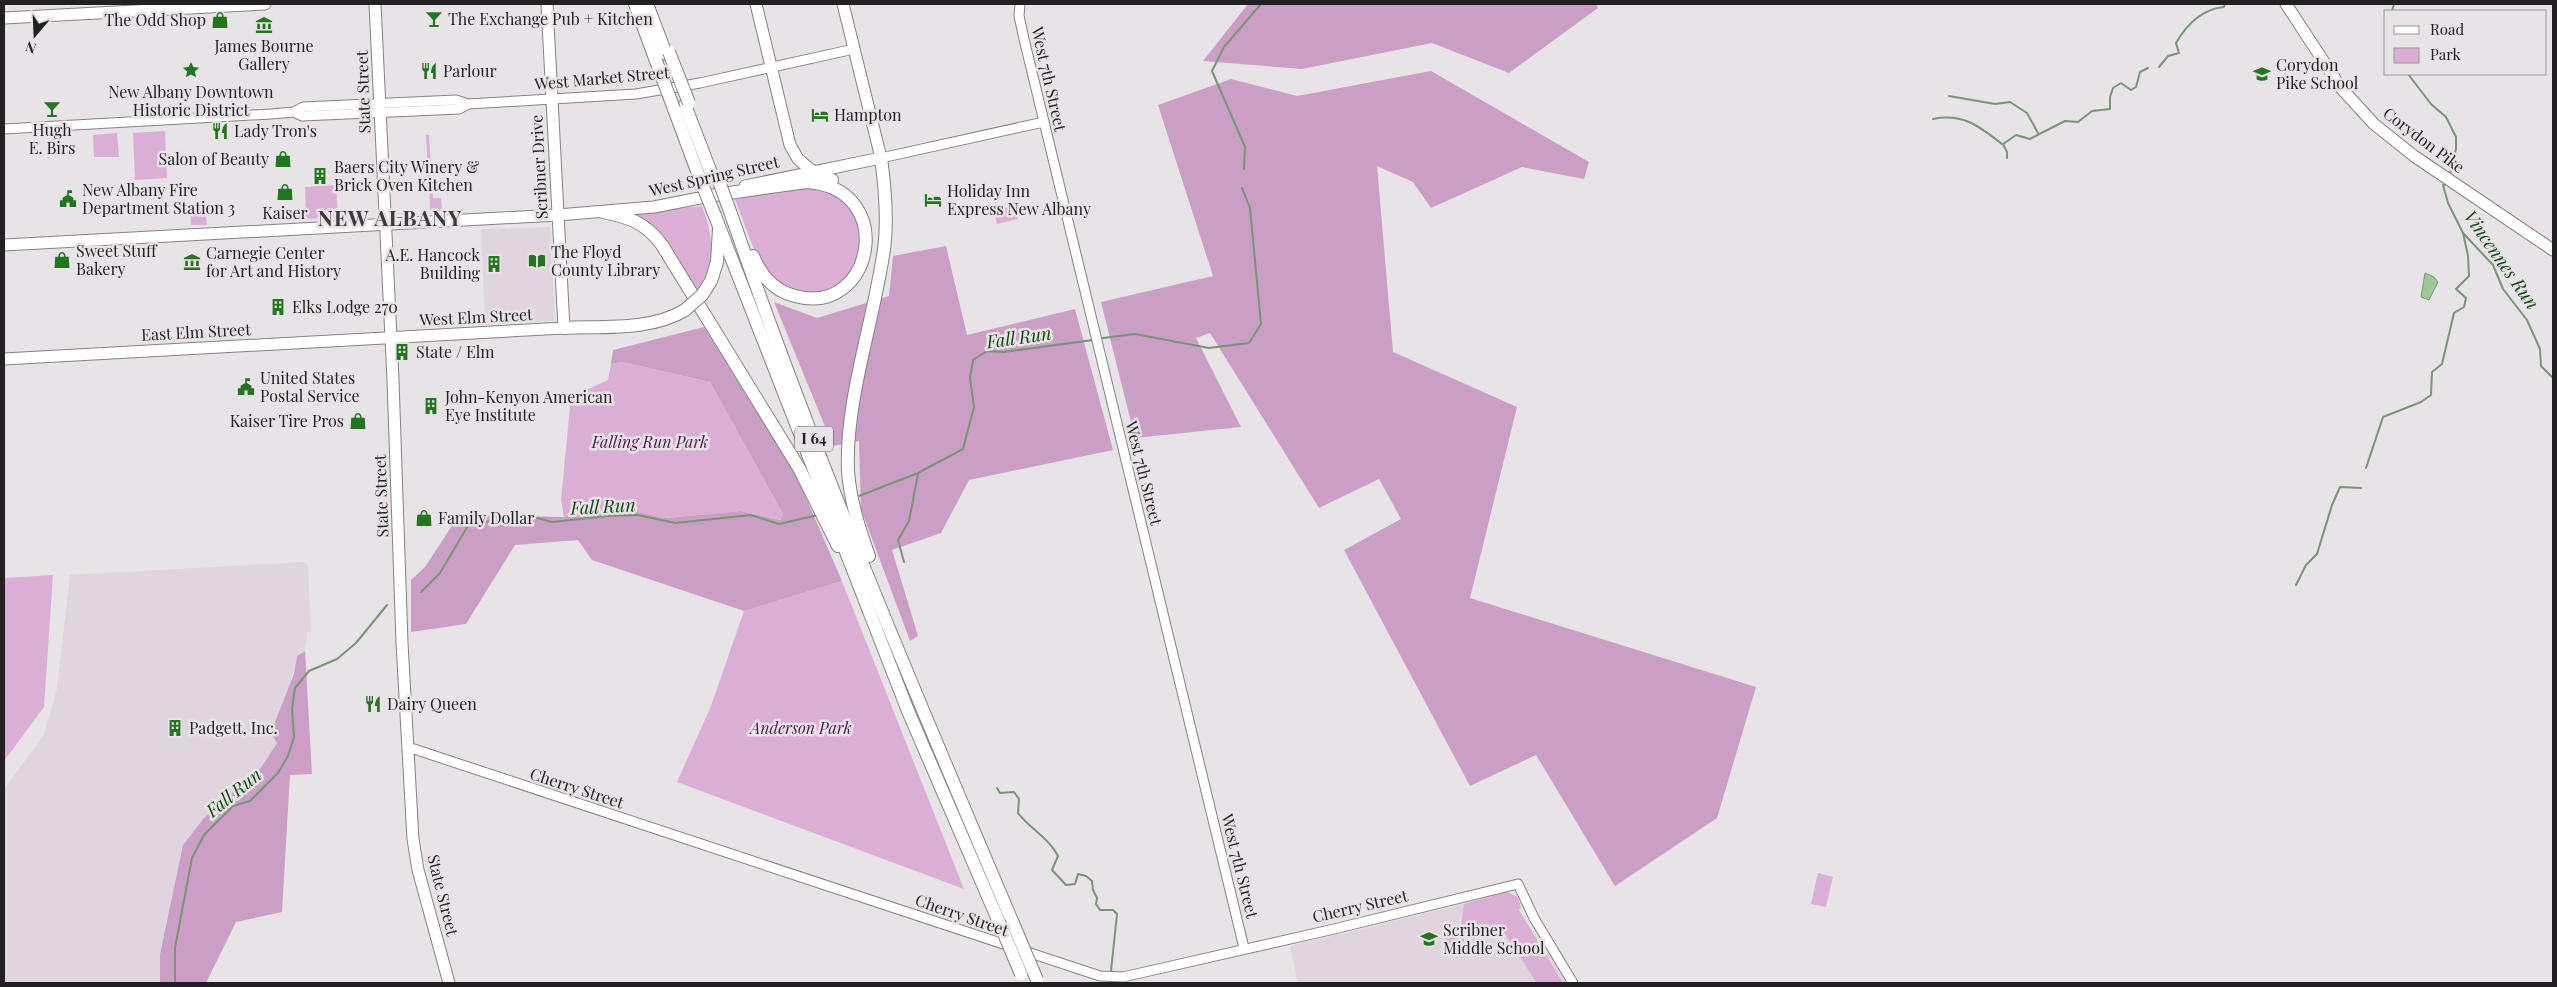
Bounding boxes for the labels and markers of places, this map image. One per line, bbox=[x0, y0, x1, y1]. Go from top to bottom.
place label: The Exchange Pub + Kitchen bbox=[448, 8, 653, 29]
place label: The Odd Shop bbox=[104, 9, 206, 30]
bar icon: The Exchange Pub + Kitchen bbox=[424, 9, 444, 29]
shop icon: The Odd Shop bbox=[210, 10, 230, 30]
museum icon: James Bourne Gallery bbox=[254, 15, 274, 35]
place label: James Bourne Gallery bbox=[213, 35, 314, 74]
place label: Corydon Pike School bbox=[2276, 54, 2359, 93]
place icon: New Albany Downtown Historic District bbox=[181, 60, 201, 80]
place label: Parlour bbox=[443, 60, 497, 81]
restaurant icon: Parlour bbox=[419, 61, 439, 81]
school or university icon: Corydon Pike School bbox=[2252, 64, 2272, 84]
place label: New Albany Downtown Historic District bbox=[108, 81, 274, 120]
bar icon: Hugh E. Birs bbox=[42, 99, 62, 119]
place label: Hampton bbox=[834, 104, 902, 125]
hotel icon: Hampton bbox=[810, 105, 830, 125]
place label: Hugh E. Birs bbox=[29, 119, 75, 158]
place label: Lady Tron's bbox=[234, 120, 317, 141]
restaurant icon: Lady Tron's bbox=[210, 121, 230, 141]
place label: Salon of Beauty bbox=[159, 148, 269, 169]
shop icon: Salon of Beauty bbox=[273, 149, 293, 169]
place label: Baers City Winery & Brick Oven Kitchen bbox=[334, 156, 480, 195]
building icon: Baers City Winery & Brick Oven Kitchen bbox=[310, 166, 330, 186]
place label: New Albany Fire Department Station 3 bbox=[82, 179, 235, 218]
place label: Holiday Inn Express New Albany bbox=[947, 180, 1091, 219]
shop icon: Kaiser bbox=[275, 182, 295, 202]
public building icon: New Albany Fire Department Station 3 bbox=[58, 189, 78, 209]
hotel icon: Holiday Inn Express New Albany bbox=[923, 190, 943, 210]
place label: Kaiser bbox=[262, 202, 308, 223]
place label: Sweet Stuff Bakery bbox=[76, 240, 158, 279]
place label: The Floyd County Library bbox=[551, 241, 660, 280]
place label: Carnegie Center for Art and History bbox=[206, 242, 341, 281]
place label: A.E. Hancock Building bbox=[384, 244, 481, 283]
shop icon: Sweet Stuff Bakery bbox=[52, 250, 72, 270]
library icon: The Floyd County Library bbox=[527, 251, 547, 271]
museum icon: Carnegie Center for Art and History bbox=[182, 252, 202, 272]
building icon: A.E. Hancock Building bbox=[484, 254, 504, 274]
place label: Elks Lodge 270 bbox=[292, 296, 398, 317]
building icon: Elks Lodge 270 bbox=[268, 297, 288, 317]
place label: State / Elm bbox=[416, 341, 494, 362]
building icon: State / Elm bbox=[392, 342, 412, 362]
place label: United States Postal Service bbox=[260, 367, 360, 406]
public building icon: United States Postal Service bbox=[236, 377, 256, 397]
place label: John-Kenyon American Eye Institute bbox=[444, 386, 613, 425]
building icon: John-Kenyon American Eye Institute bbox=[421, 396, 441, 416]
place label: Kaiser Tire Pros bbox=[230, 410, 344, 431]
shop icon: Kaiser Tire Pros bbox=[348, 411, 368, 431]
place label: Family Dollar bbox=[438, 507, 534, 528]
shop icon: Family Dollar bbox=[414, 508, 434, 528]
place label: Dairy Queen bbox=[387, 693, 477, 714]
restaurant icon: Dairy Queen bbox=[363, 694, 383, 714]
place label: Padgett, Inc. bbox=[189, 717, 278, 738]
building icon: Padgett, Inc. bbox=[165, 718, 185, 738]
place label: Scribner Middle School bbox=[1443, 919, 1545, 958]
school or university icon: Scribner Middle School bbox=[1419, 929, 1439, 949]

